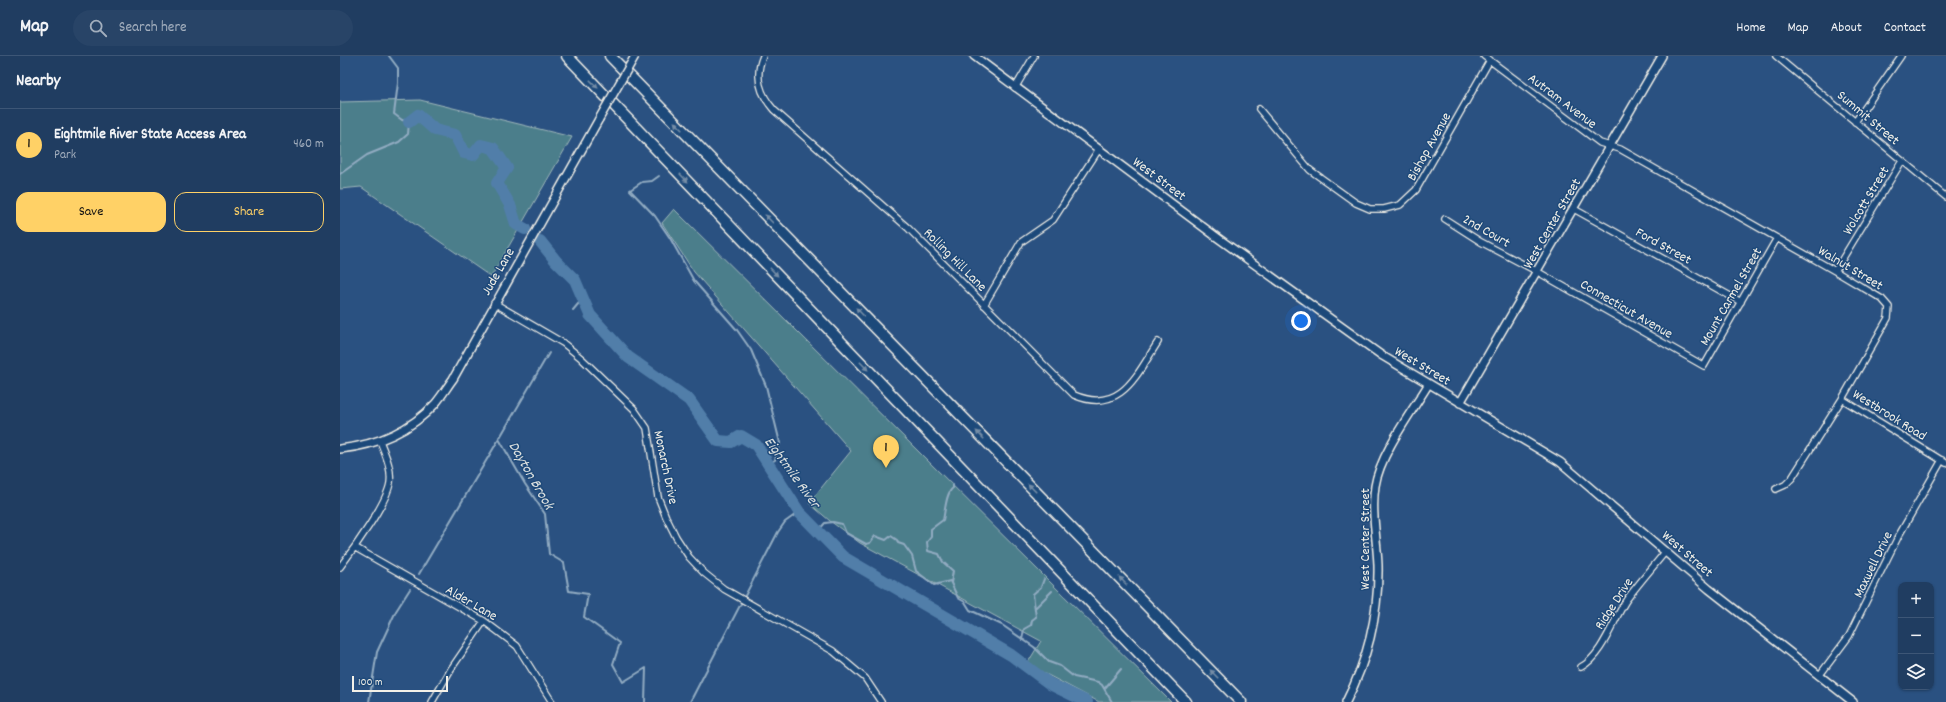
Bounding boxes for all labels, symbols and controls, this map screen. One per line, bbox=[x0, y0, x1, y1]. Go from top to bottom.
search box bbox=[73, 10, 353, 46]
text: Map bbox=[20, 14, 49, 41]
icon: search bbox=[87, 17, 109, 39]
text: Search here bbox=[119, 17, 187, 39]
text: Home bbox=[1736, 18, 1765, 38]
text: Map bbox=[1787, 18, 1809, 38]
text: About bbox=[1831, 18, 1862, 38]
text: Contact bbox=[1884, 18, 1926, 38]
street label: Autram Avenue bbox=[1523, 69, 1600, 134]
text: Nearby bbox=[16, 70, 60, 94]
one-way arrow bbox=[589, 79, 599, 89]
street label: Summit Street bbox=[1832, 86, 1903, 151]
street label: Bishop Avenue bbox=[1403, 109, 1457, 185]
one-way arrow bbox=[673, 121, 683, 131]
text: Eightmile River State Access Area bbox=[54, 124, 246, 146]
text: 1 bbox=[28, 135, 30, 154]
text: 460 m bbox=[293, 135, 324, 154]
text: Park bbox=[54, 146, 76, 165]
street label: West Street bbox=[1128, 153, 1190, 206]
street label: Wolcott Street bbox=[1838, 163, 1895, 239]
one-way arrow bbox=[679, 173, 689, 183]
street label: West Center Street bbox=[1519, 175, 1587, 273]
button: Save bbox=[16, 192, 166, 232]
button: Share bbox=[174, 192, 324, 232]
street label: 2nd Court bbox=[1459, 210, 1513, 253]
one-way arrow bbox=[764, 214, 774, 224]
street label: Ford Street bbox=[1631, 223, 1695, 270]
street label: Rolling Hill Lane bbox=[918, 224, 991, 297]
street label: Walnut Street bbox=[1814, 241, 1886, 296]
street label: Jude Lane bbox=[477, 244, 520, 300]
street label: Mount Carmel Street bbox=[1695, 244, 1768, 350]
one-way arrow bbox=[769, 267, 779, 277]
street label: Connecticut Avenue bbox=[1576, 275, 1676, 344]
one-way arrow bbox=[855, 307, 865, 317]
your location bbox=[1291, 311, 1311, 331]
street label: West Street bbox=[1390, 342, 1454, 391]
one-way arrow bbox=[859, 361, 869, 371]
street label: Westbrook Road bbox=[1848, 385, 1930, 446]
street label: Monarch Drive bbox=[647, 429, 683, 506]
one-way arrow bbox=[975, 430, 985, 440]
water label: Eightmile River bbox=[758, 433, 826, 515]
pin: 1 bbox=[873, 435, 899, 468]
water label: Dayton Brook bbox=[502, 438, 560, 516]
one-way arrow bbox=[1027, 483, 1037, 493]
street label: West Center Street bbox=[1356, 488, 1376, 590]
street label: West Street bbox=[1657, 526, 1717, 583]
street label: Maxwell Drive bbox=[1849, 528, 1899, 602]
street label: Ridge Drive bbox=[1590, 574, 1639, 634]
one-way arrow bbox=[1118, 576, 1128, 586]
street label: Alder Lane bbox=[441, 581, 501, 627]
map controls bbox=[1898, 582, 1934, 690]
button: + bbox=[1898, 582, 1934, 618]
button: − bbox=[1898, 618, 1934, 654]
button: layers bbox=[1898, 654, 1934, 690]
one-way arrow bbox=[1209, 669, 1219, 679]
scale bar bbox=[352, 674, 448, 693]
text: 100 m bbox=[358, 675, 382, 691]

